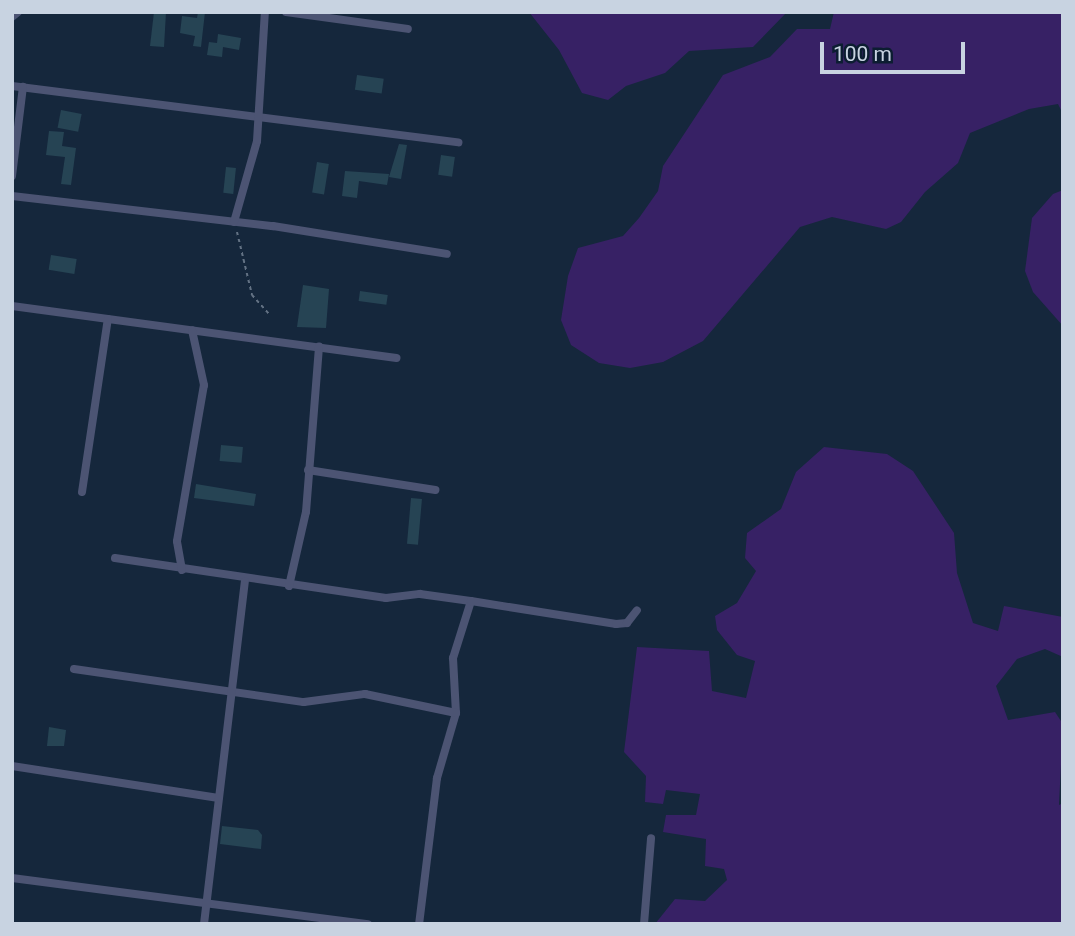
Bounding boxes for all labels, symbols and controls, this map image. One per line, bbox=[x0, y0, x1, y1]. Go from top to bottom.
scale bar bbox=[823, 28, 968, 72]
text: 100 m bbox=[833, 42, 892, 66]

